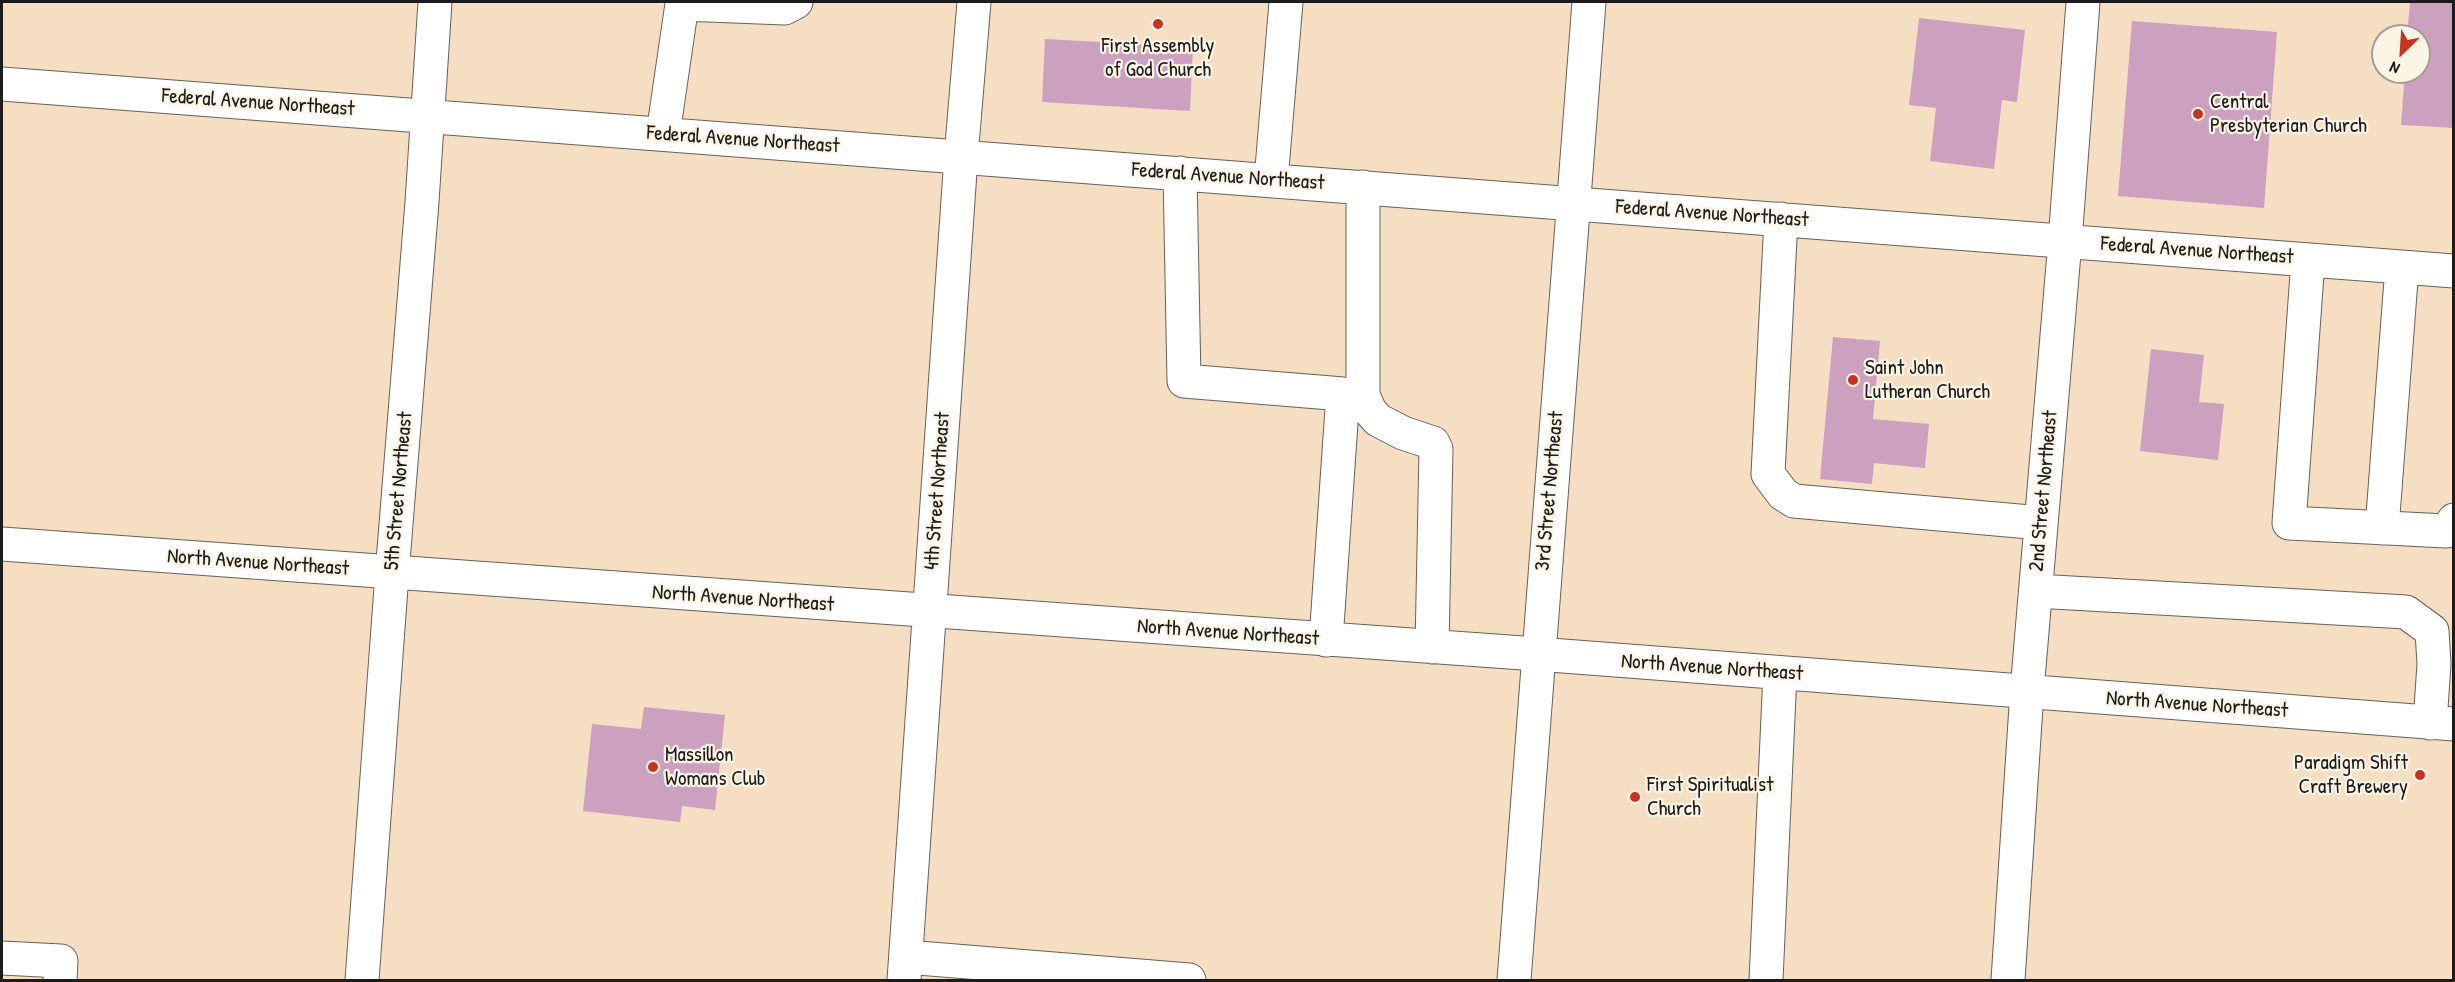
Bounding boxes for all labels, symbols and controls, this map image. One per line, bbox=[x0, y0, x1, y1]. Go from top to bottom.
marker: First Assembly of God Church bbox=[1151, 17, 1165, 31]
north arrow bbox=[2371, 24, 2431, 84]
place label: First Assembly of God Church bbox=[1102, 33, 1214, 83]
text: N bbox=[2386, 57, 2403, 80]
street label: Federal Avenue Northeast bbox=[161, 84, 355, 122]
place label: Central Presbyterian Church bbox=[2210, 89, 2367, 139]
marker: Central Presbyterian Church bbox=[2191, 107, 2205, 121]
street label: Federal Avenue Northeast bbox=[646, 121, 840, 159]
street label: Federal Avenue Northeast bbox=[1131, 158, 1325, 196]
street label: Federal Avenue Northeast bbox=[1615, 195, 1809, 233]
street label: Federal Avenue Northeast bbox=[2100, 232, 2294, 270]
place label: Saint John Lutheran Church bbox=[1865, 355, 1990, 405]
marker: Saint John Lutheran Church bbox=[1846, 373, 1860, 387]
street label: 2nd Street Northeast bbox=[2024, 409, 2064, 573]
street label: 3rd Street Northeast bbox=[1530, 410, 1570, 572]
street label: 5th Street Northeast bbox=[380, 411, 418, 571]
street label: 4th Street Northeast bbox=[920, 411, 956, 571]
street label: North Avenue Northeast bbox=[166, 544, 350, 582]
street label: North Avenue Northeast bbox=[651, 580, 835, 618]
street label: North Avenue Northeast bbox=[1136, 614, 1320, 652]
street label: North Avenue Northeast bbox=[1620, 649, 1804, 687]
street label: North Avenue Northeast bbox=[2105, 686, 2289, 724]
place label: Massillon Womans Club bbox=[665, 742, 765, 792]
place label: Paradigm Shift Craft Brewery bbox=[2294, 750, 2408, 800]
marker: Massillon Womans Club bbox=[646, 760, 660, 774]
marker: Paradigm Shift Craft Brewery bbox=[2413, 768, 2427, 782]
place label: First Spiritualist Church bbox=[1647, 772, 1773, 822]
marker: First Spiritualist Church bbox=[1628, 790, 1642, 804]

